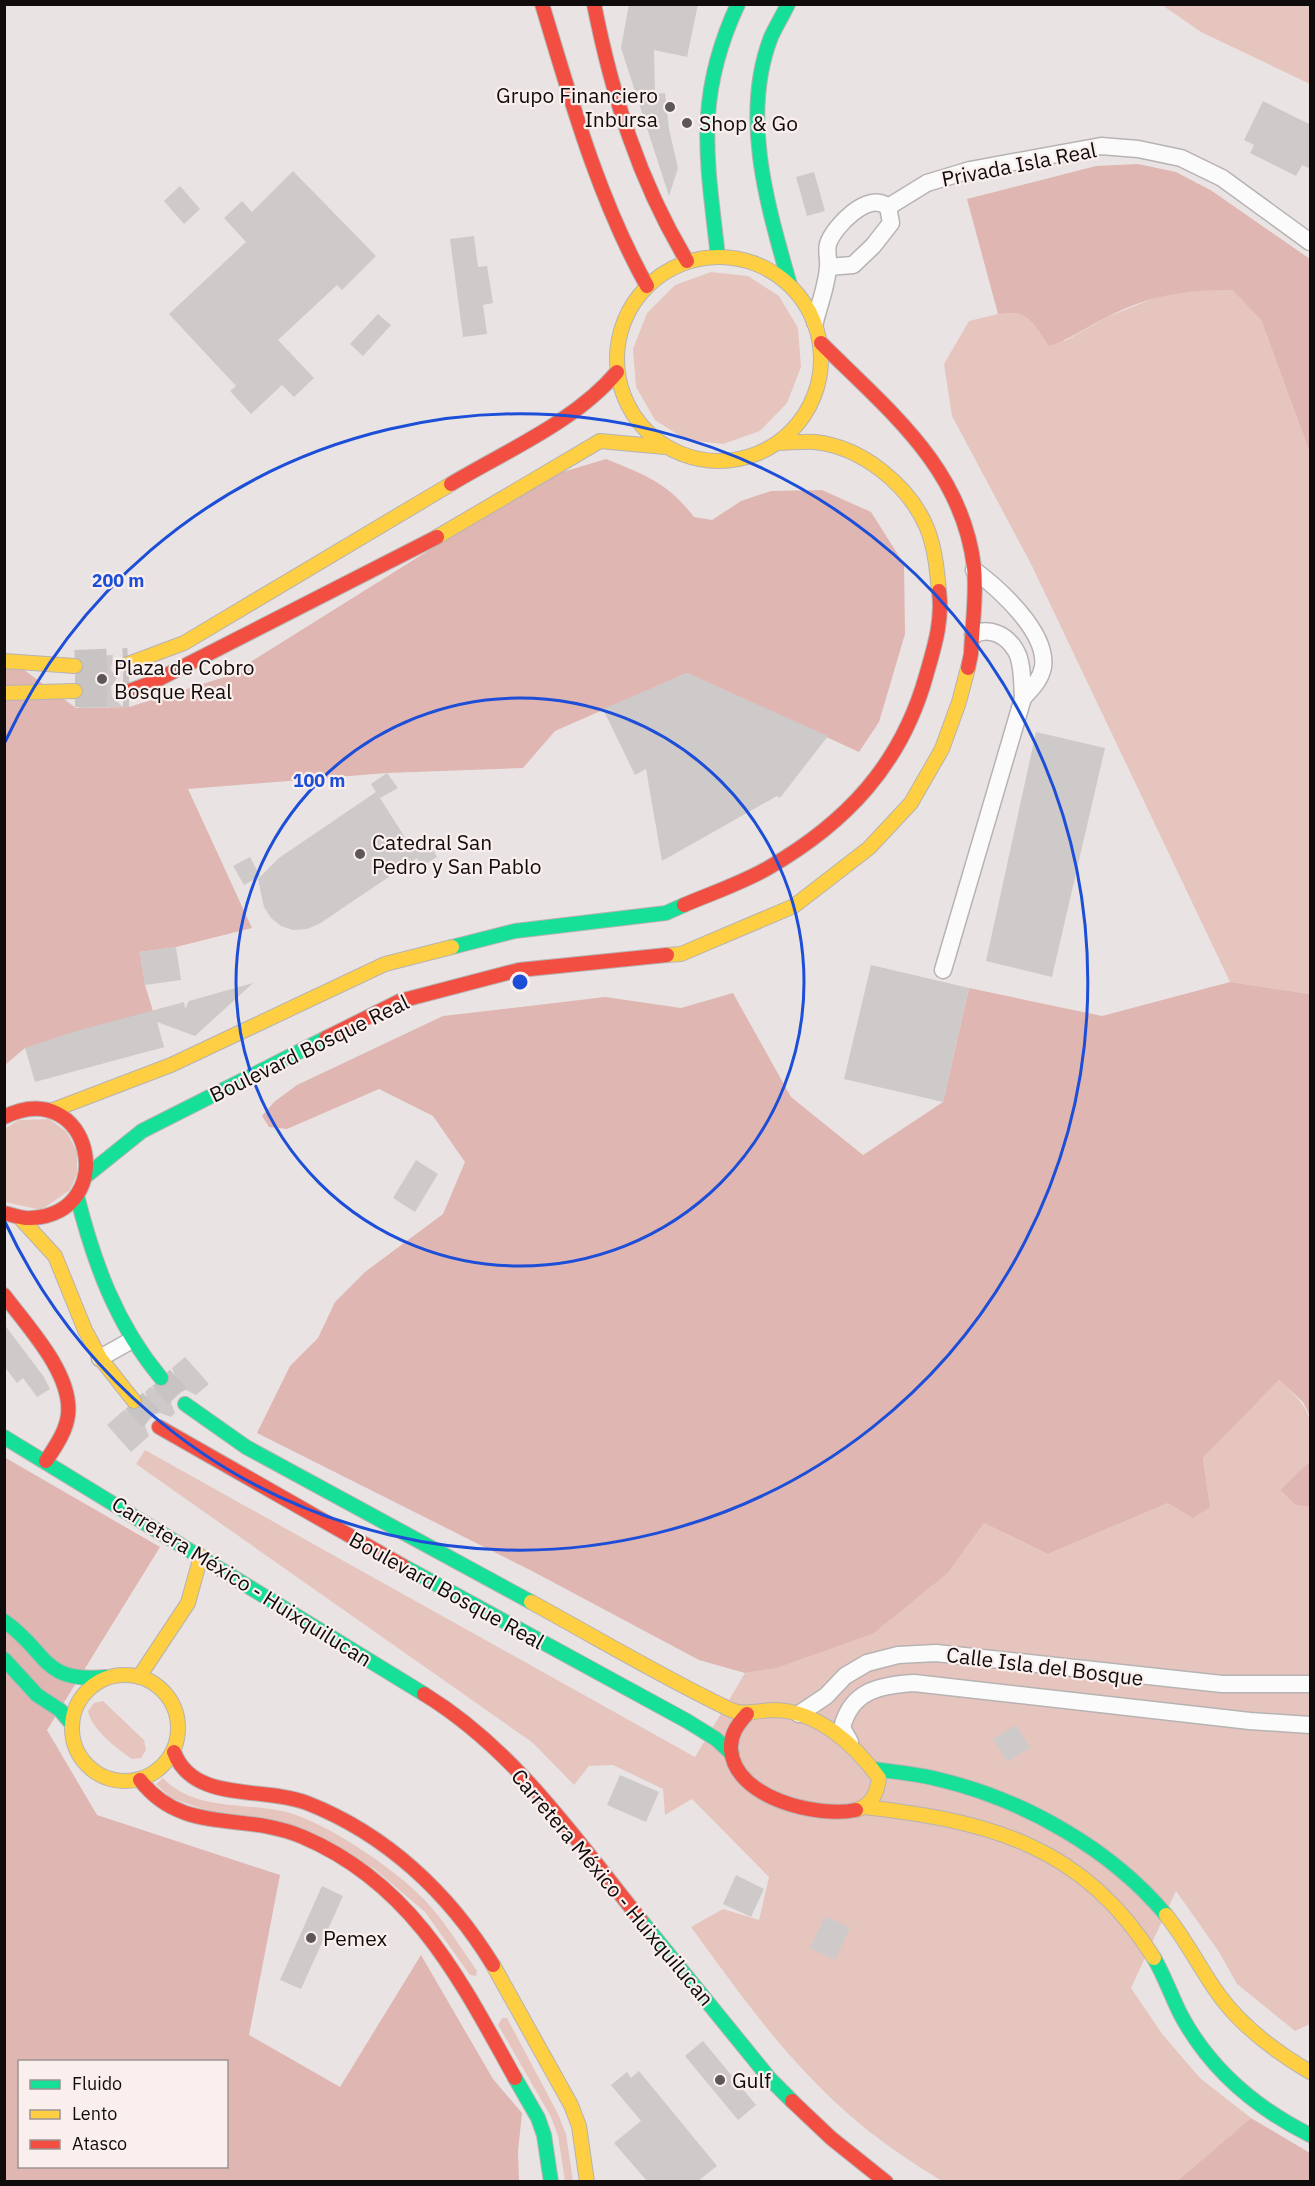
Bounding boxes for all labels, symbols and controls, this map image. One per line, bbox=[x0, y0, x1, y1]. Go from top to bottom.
place label: Grupo Financiero Inbursa bbox=[496, 81, 658, 133]
marker: Grupo Financiero Inbursa bbox=[663, 100, 677, 114]
place label: Shop & Go bbox=[699, 109, 798, 137]
marker: Shop & Go bbox=[680, 116, 694, 130]
street label: Privada Isla Real bbox=[939, 135, 1099, 193]
text: 200 m bbox=[92, 569, 144, 592]
place label: Plaza de Cobro Bosque Real bbox=[114, 653, 255, 705]
marker: Plaza de Cobro Bosque Real bbox=[95, 672, 109, 686]
text: 100 m bbox=[293, 769, 345, 792]
place label: Catedral San Pedro y San Pablo bbox=[372, 828, 541, 880]
marker: Catedral San Pedro y San Pablo bbox=[353, 847, 367, 861]
centre of rings bbox=[510, 972, 530, 992]
street label: Boulevard Bosque Real bbox=[205, 987, 414, 1108]
street label: Carretera México - Huixquilucan bbox=[107, 1489, 377, 1673]
street label: Boulevard Bosque Real bbox=[345, 1525, 550, 1655]
street label: Calle Isla del Bosque bbox=[945, 1640, 1145, 1692]
street label: Carretera México - Huixquilucan bbox=[505, 1763, 721, 2011]
place label: Pemex bbox=[323, 1924, 387, 1952]
marker: Pemex bbox=[304, 1931, 318, 1945]
legend bbox=[18, 2060, 228, 2168]
place label: Gulf bbox=[732, 2066, 771, 2094]
text: Fluido bbox=[72, 2072, 122, 2095]
marker: Gulf bbox=[713, 2073, 727, 2087]
text: Lento bbox=[72, 2102, 117, 2125]
text: Atasco bbox=[72, 2132, 127, 2155]

